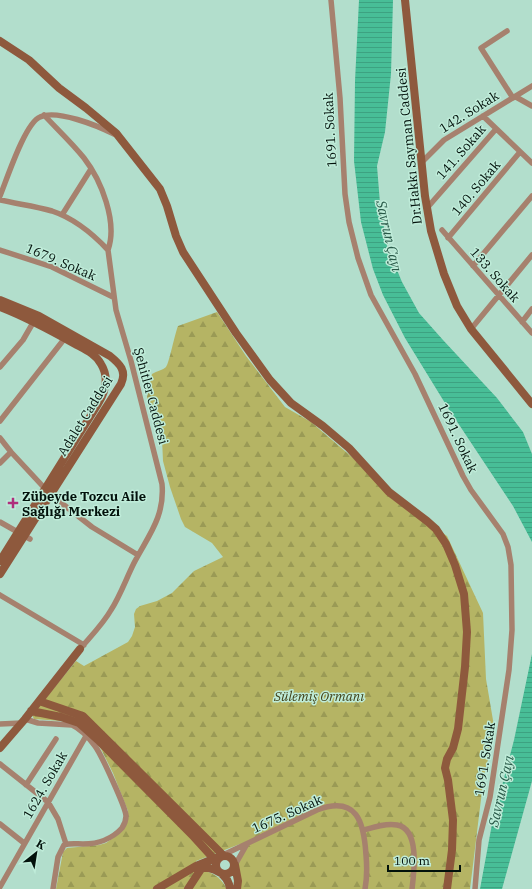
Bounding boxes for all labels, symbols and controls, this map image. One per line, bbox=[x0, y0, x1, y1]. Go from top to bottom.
street label: Dr.Hakkı Sayman Caddesi bbox=[392, 67, 426, 225]
street label: 142. Sokak bbox=[436, 87, 502, 137]
street label: 1691. Sokak bbox=[320, 92, 340, 168]
street label: 141. Sokak bbox=[433, 121, 490, 183]
street label: 140. Sokak bbox=[448, 157, 504, 219]
water label: Savrun Çayı bbox=[372, 197, 406, 274]
street label: 1679. Sokak bbox=[23, 240, 99, 285]
street label: 133. Sokak bbox=[467, 244, 524, 306]
street label: Şehitler Caddesi bbox=[130, 346, 172, 446]
street label: Adalet Caddesi bbox=[54, 373, 116, 459]
street label: 1691. Sokak bbox=[434, 400, 482, 476]
place label: Zübeyde Tozcu Aile Sağlığı Merkezi bbox=[22, 488, 146, 520]
marker: Zübeyde Tozcu Aile Sağlığı Merkezi bbox=[7, 497, 19, 509]
park label: Sülemiş Ormanı bbox=[273, 688, 364, 705]
street label: 1691. Sokak bbox=[471, 720, 499, 797]
street label: 1624. Sokak bbox=[19, 748, 71, 822]
water label: Savrun Çayı bbox=[484, 753, 518, 830]
street label: 1675. Sokak bbox=[249, 791, 325, 837]
north arrow bbox=[16, 833, 56, 873]
text: K bbox=[34, 836, 49, 853]
scale bar bbox=[388, 847, 460, 873]
text: 100 m bbox=[394, 853, 430, 868]

